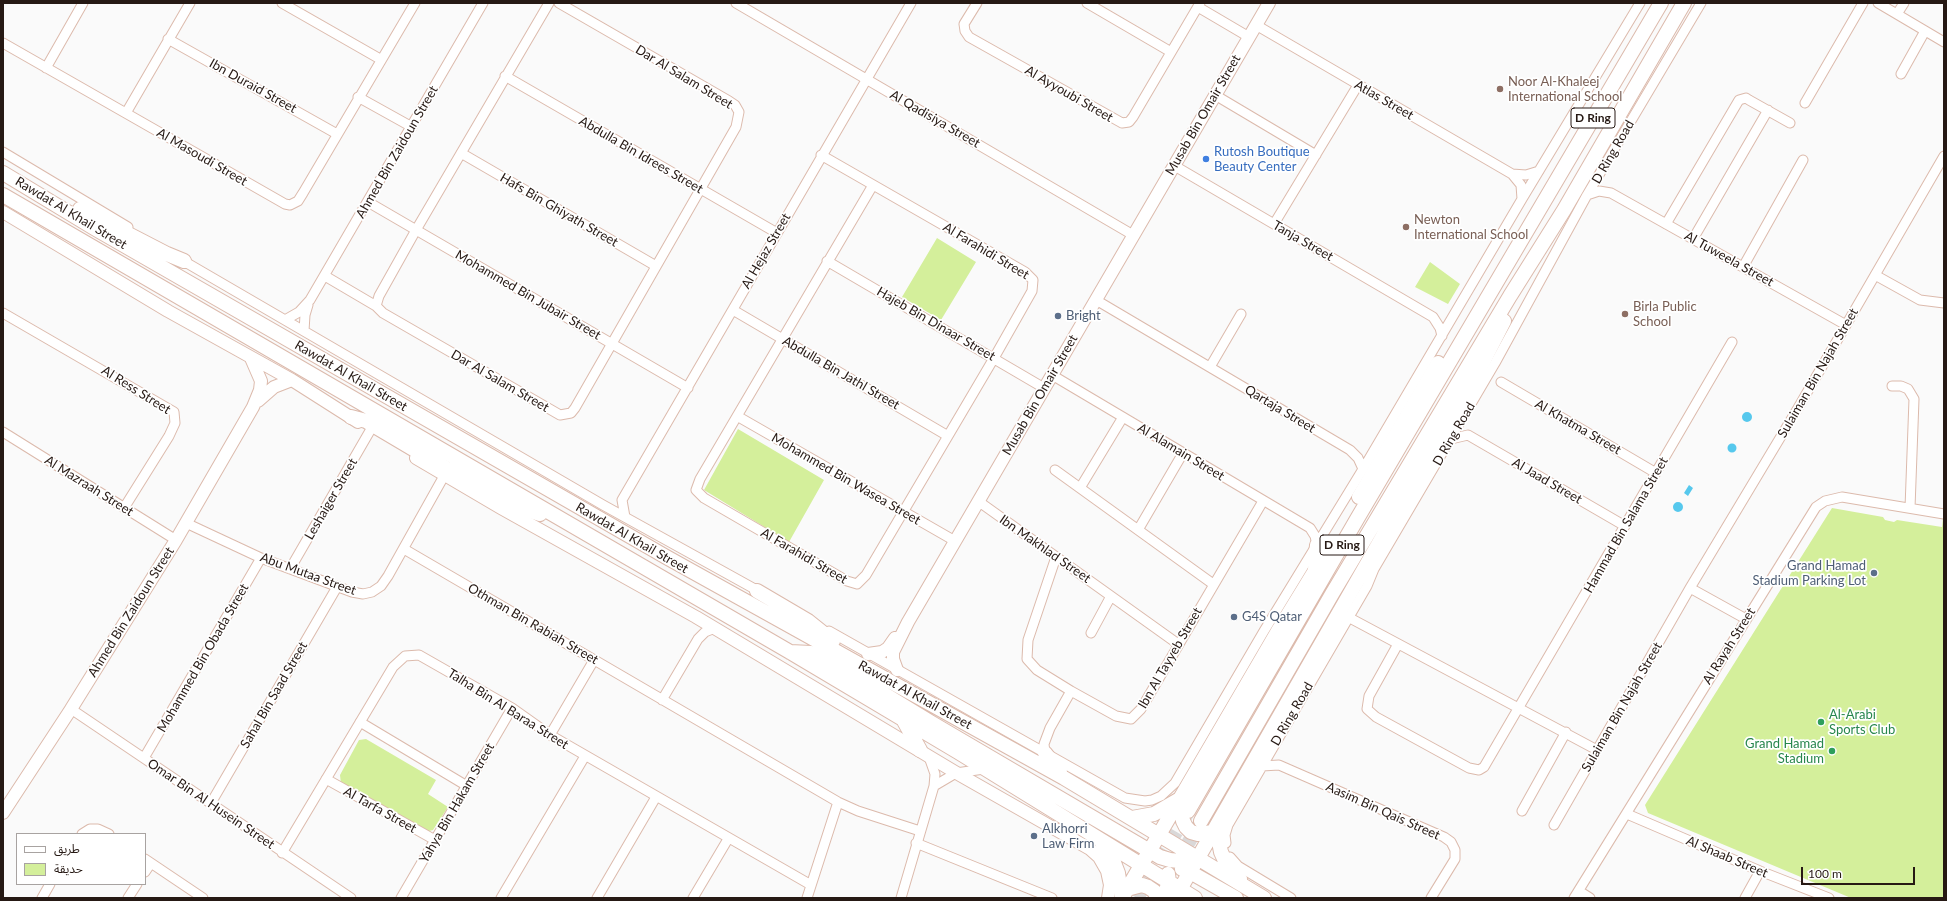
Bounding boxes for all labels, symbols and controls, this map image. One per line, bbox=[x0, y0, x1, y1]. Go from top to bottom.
street label: Dar Al Salam Street bbox=[633, 42, 735, 112]
street label: Musab Bin Omair Street bbox=[1162, 52, 1244, 178]
street label: Ibn Duraid Street bbox=[207, 56, 299, 116]
street label: Al Ayyoubi Street bbox=[1022, 62, 1116, 126]
place label: Noor Al-Khaleej International School bbox=[1508, 74, 1622, 105]
street label: Atlas Street bbox=[1352, 77, 1416, 123]
street label: Ahmed Bin Zaidoun Street bbox=[353, 83, 441, 221]
marker: Noor Al-Khaleej International School bbox=[1495, 84, 1505, 94]
street label: Al Qadisiya Street bbox=[887, 87, 983, 151]
road number: D Ring bbox=[1571, 108, 1615, 128]
street label: Abdulla Bin Idrees Street bbox=[576, 113, 706, 197]
street label: D Ring Road bbox=[1589, 118, 1637, 186]
street label: Al Masoudi Street bbox=[154, 125, 250, 189]
place label: Rutosh Boutique Beauty Center bbox=[1214, 144, 1310, 175]
marker: Rutosh Boutique Beauty Center bbox=[1201, 154, 1211, 164]
street label: Hafs Bin Ghiyath Street bbox=[497, 170, 621, 250]
street label: Rawdat Al Khail Street bbox=[12, 173, 130, 253]
street label: Al Hejaz Street bbox=[738, 210, 794, 292]
place label: Newton International School bbox=[1414, 212, 1528, 243]
street label: Tanja Street bbox=[1270, 217, 1336, 265]
street label: Al Farahidi Street bbox=[940, 219, 1032, 283]
marker: Newton International School bbox=[1401, 222, 1411, 232]
street label: Al Tuweela Street bbox=[1682, 228, 1776, 290]
street label: Mohammed Bin Jubair Street bbox=[452, 247, 604, 343]
street label: Hajeb Bin Dinaar Street bbox=[874, 284, 998, 364]
place label: Birla Public School bbox=[1633, 299, 1697, 330]
street label: Sulaiman Bin Najah Street bbox=[1774, 305, 1862, 441]
place label: Bright bbox=[1066, 308, 1101, 324]
marker: Birla Public School bbox=[1620, 309, 1630, 319]
marker: Bright bbox=[1053, 311, 1063, 321]
street label: Musab Bin Omair Street bbox=[999, 332, 1081, 458]
street label: Abdulla Bin Jathl Street bbox=[780, 333, 902, 413]
street label: Rawdat Al Khail Street bbox=[292, 337, 410, 415]
street label: Dar Al Salam Street bbox=[448, 347, 552, 415]
street label: Al Ress Street bbox=[99, 363, 173, 417]
street label: Qartaja Street bbox=[1242, 382, 1318, 436]
street label: Al Khatma Street bbox=[1532, 396, 1624, 458]
street label: D Ring Road bbox=[1430, 400, 1478, 468]
street label: Al Alamain Street bbox=[1135, 420, 1227, 484]
street label: Mohammed Bin Wasea Street bbox=[769, 430, 923, 528]
street label: Al Mazraah Street bbox=[42, 452, 136, 520]
street label: Hammad Bin Salama Street bbox=[1581, 454, 1671, 596]
street label: Al Jaad Street bbox=[1509, 455, 1585, 507]
street label: Leshaiger Street bbox=[301, 456, 361, 542]
street label: Rawdat Al Khail Street bbox=[573, 499, 691, 577]
street label: Ibn Makhlad Street bbox=[996, 512, 1094, 586]
street label: Al Farahidi Street bbox=[758, 525, 850, 587]
road number: D Ring bbox=[1320, 535, 1364, 555]
street label: Ahmed Bin Zaidoun Street bbox=[85, 544, 177, 680]
street label: Abu Mutaa Street bbox=[258, 549, 358, 599]
place label: Grand Hamad Stadium Parking Lot bbox=[1752, 558, 1866, 589]
marker: Grand Hamad Stadium Parking Lot bbox=[1869, 568, 1879, 578]
street label: Othman Bin Rabiah Street bbox=[465, 580, 601, 668]
street label: Mohammed Bin Obada Street bbox=[154, 581, 252, 735]
street label: Ibn Al Tayyeb Street bbox=[1135, 605, 1205, 711]
street label: Al Rayah Street bbox=[1699, 605, 1759, 687]
place label: G4S Qatar bbox=[1242, 609, 1302, 625]
marker: G4S Qatar bbox=[1229, 612, 1239, 622]
street label: Sahal Bin Saad Street bbox=[237, 639, 311, 751]
street label: Sulaiman Bin Najah Street bbox=[1578, 639, 1666, 775]
street label: Rawdat Al Khail Street bbox=[855, 657, 975, 733]
street label: Talha Bin Al Baraa Street bbox=[445, 665, 571, 753]
street label: D Ring Road bbox=[1268, 680, 1316, 748]
place label: Al-Arabi Sports Club bbox=[1829, 707, 1895, 738]
marker: Al-Arabi Sports Club bbox=[1816, 717, 1826, 727]
place label: Grand Hamad Stadium bbox=[1745, 736, 1824, 767]
street label: Yahya Bin Hakam Street bbox=[416, 740, 498, 866]
marker: Grand Hamad Stadium bbox=[1827, 746, 1837, 756]
street label: Omar Bin Al Husein Street bbox=[144, 756, 278, 852]
street label: Aasim Bin Qais Street bbox=[1324, 779, 1442, 843]
street label: Al Tarfa Street bbox=[341, 784, 419, 836]
place label: Alkhorri Law Firm bbox=[1042, 821, 1095, 852]
marker: Alkhorri Law Firm bbox=[1029, 831, 1039, 841]
legend bbox=[16, 833, 146, 885]
street label: Al Shaab Street bbox=[1684, 833, 1770, 881]
text: طريق bbox=[54, 841, 80, 856]
scale bar bbox=[1803, 859, 1917, 885]
text: حديقة bbox=[54, 861, 83, 876]
text: 100 m bbox=[1808, 866, 1842, 881]

